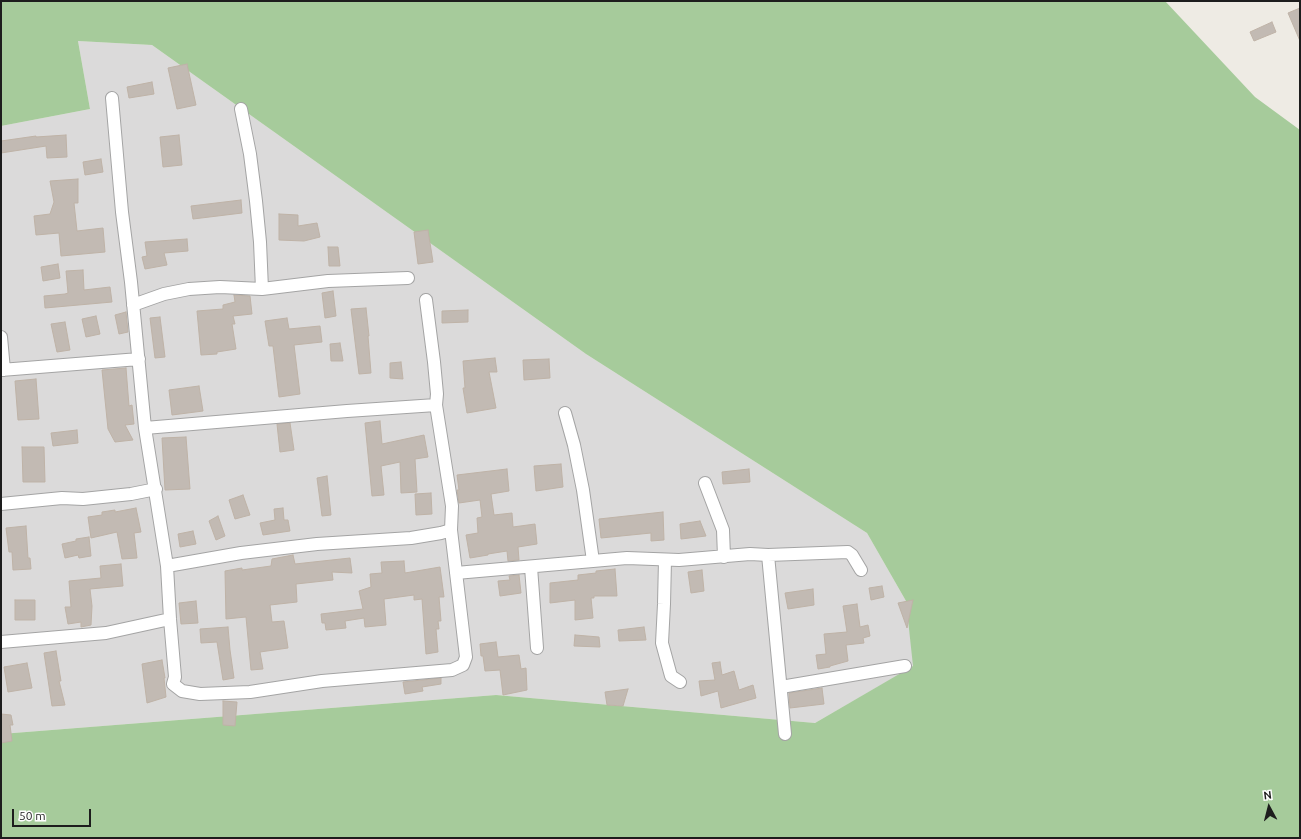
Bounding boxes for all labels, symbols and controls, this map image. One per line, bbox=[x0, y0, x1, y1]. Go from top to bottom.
north arrow bbox=[1249, 787, 1289, 827]
text: N bbox=[1263, 789, 1272, 802]
scale bar bbox=[14, 801, 93, 827]
text: 50 m bbox=[19, 809, 46, 822]

